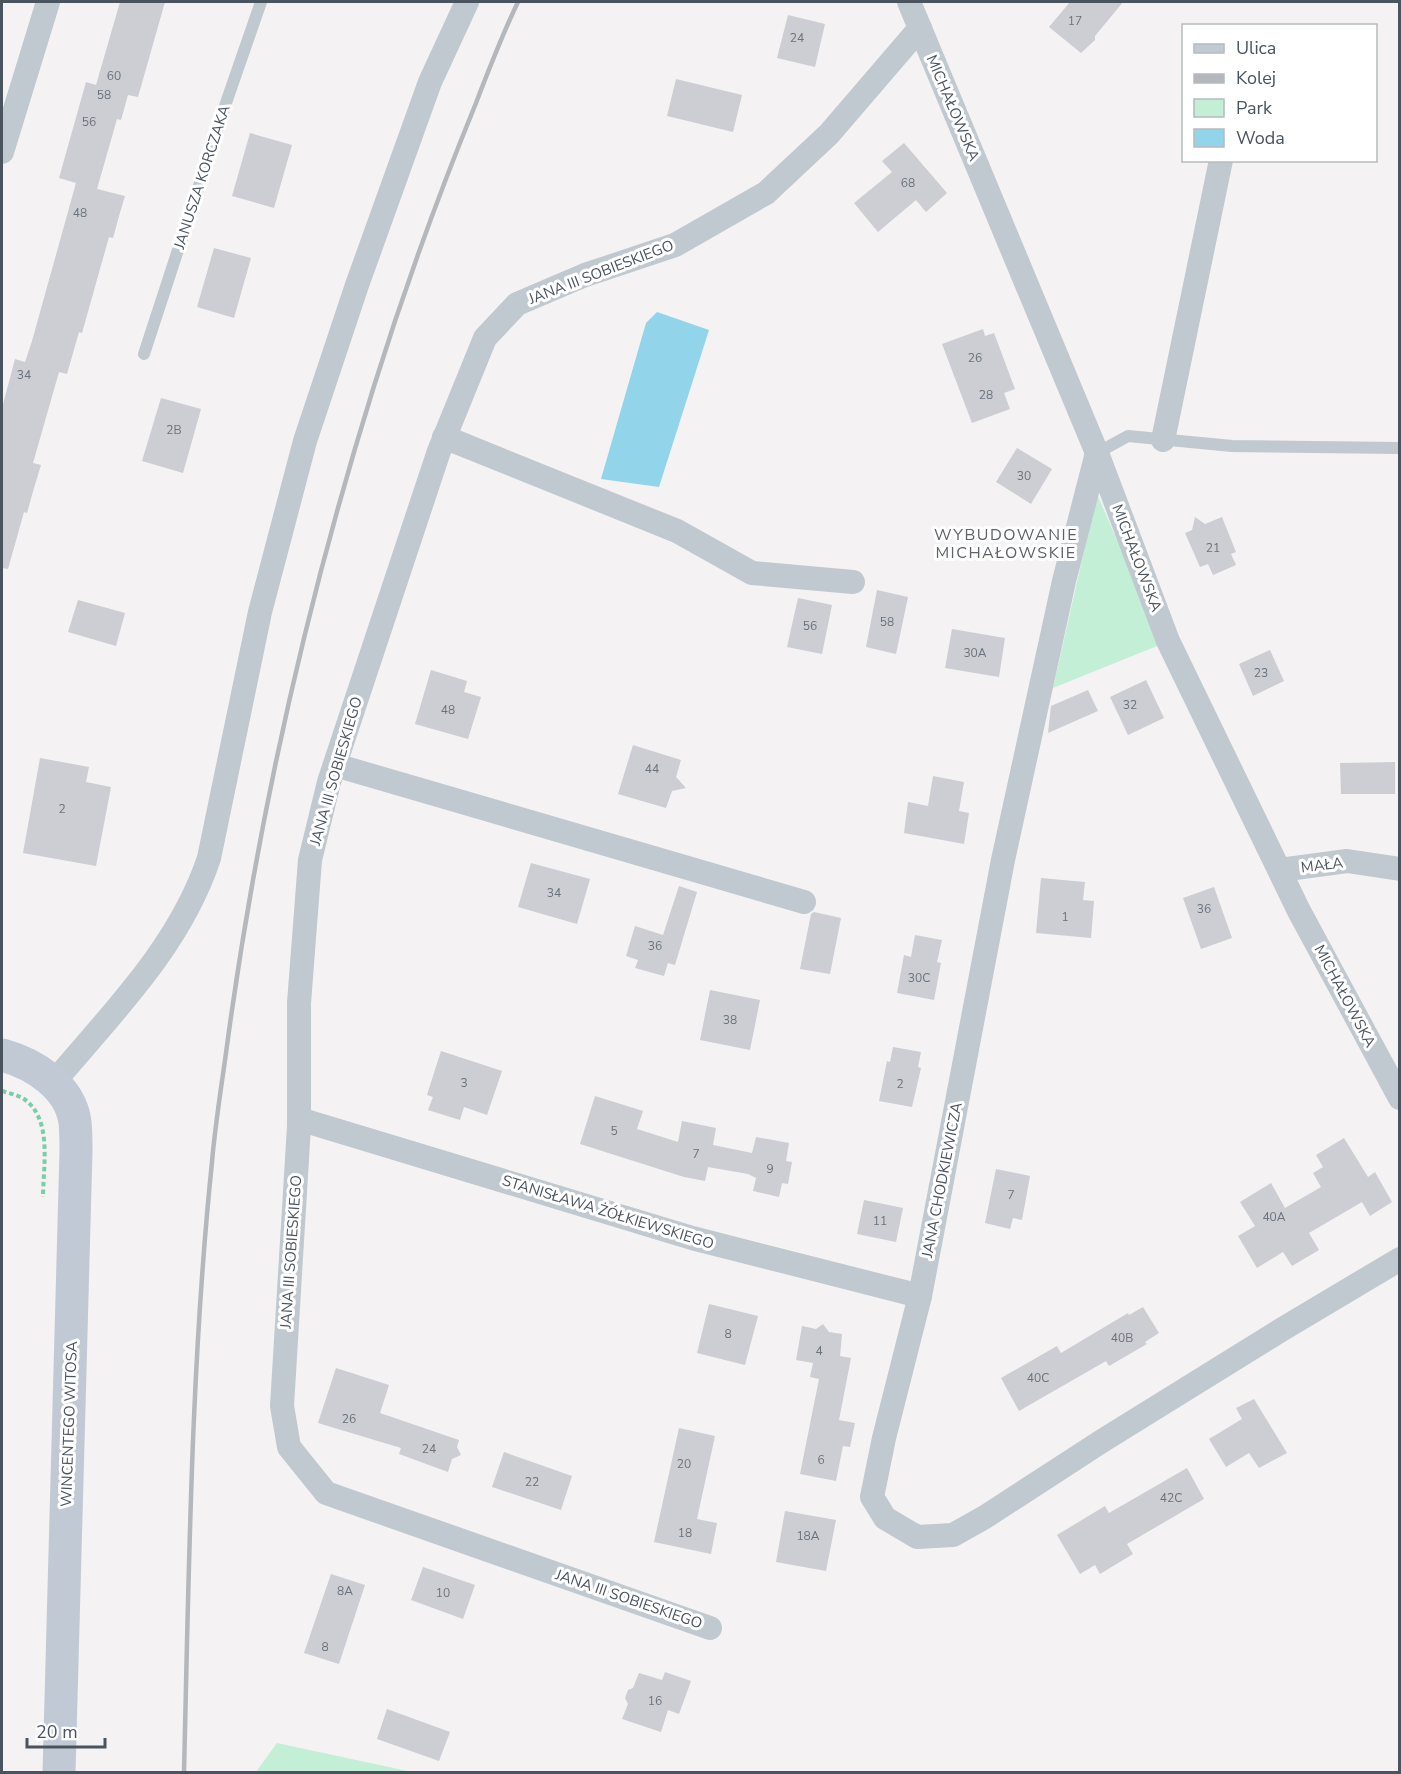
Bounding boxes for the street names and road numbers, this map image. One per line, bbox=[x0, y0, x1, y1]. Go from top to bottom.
street label: MICHAŁOWSKA bbox=[922, 52, 984, 164]
street label: JANUSZA KORCZAKA bbox=[169, 102, 235, 253]
street label: JANA III SOBIESKIEGO bbox=[525, 235, 676, 309]
street label: MICHAŁOWSKA bbox=[1107, 501, 1167, 615]
street label: JANA III SOBIESKIEGO bbox=[305, 694, 367, 849]
street label: MAŁA bbox=[1300, 852, 1344, 878]
street label: MICHAŁOWSKA bbox=[1310, 941, 1380, 1051]
street label: JANA CHODKIEWICZA bbox=[917, 1101, 967, 1260]
street label: STANISŁAWA ŻÓŁKIEWSKIEGO bbox=[500, 1169, 717, 1254]
street label: JANA III SOBIESKIEGO bbox=[276, 1175, 306, 1330]
street label: WINCENTEGO WITOSA bbox=[56, 1341, 82, 1507]
street label: JANA III SOBIESKIEGO bbox=[552, 1564, 705, 1634]

